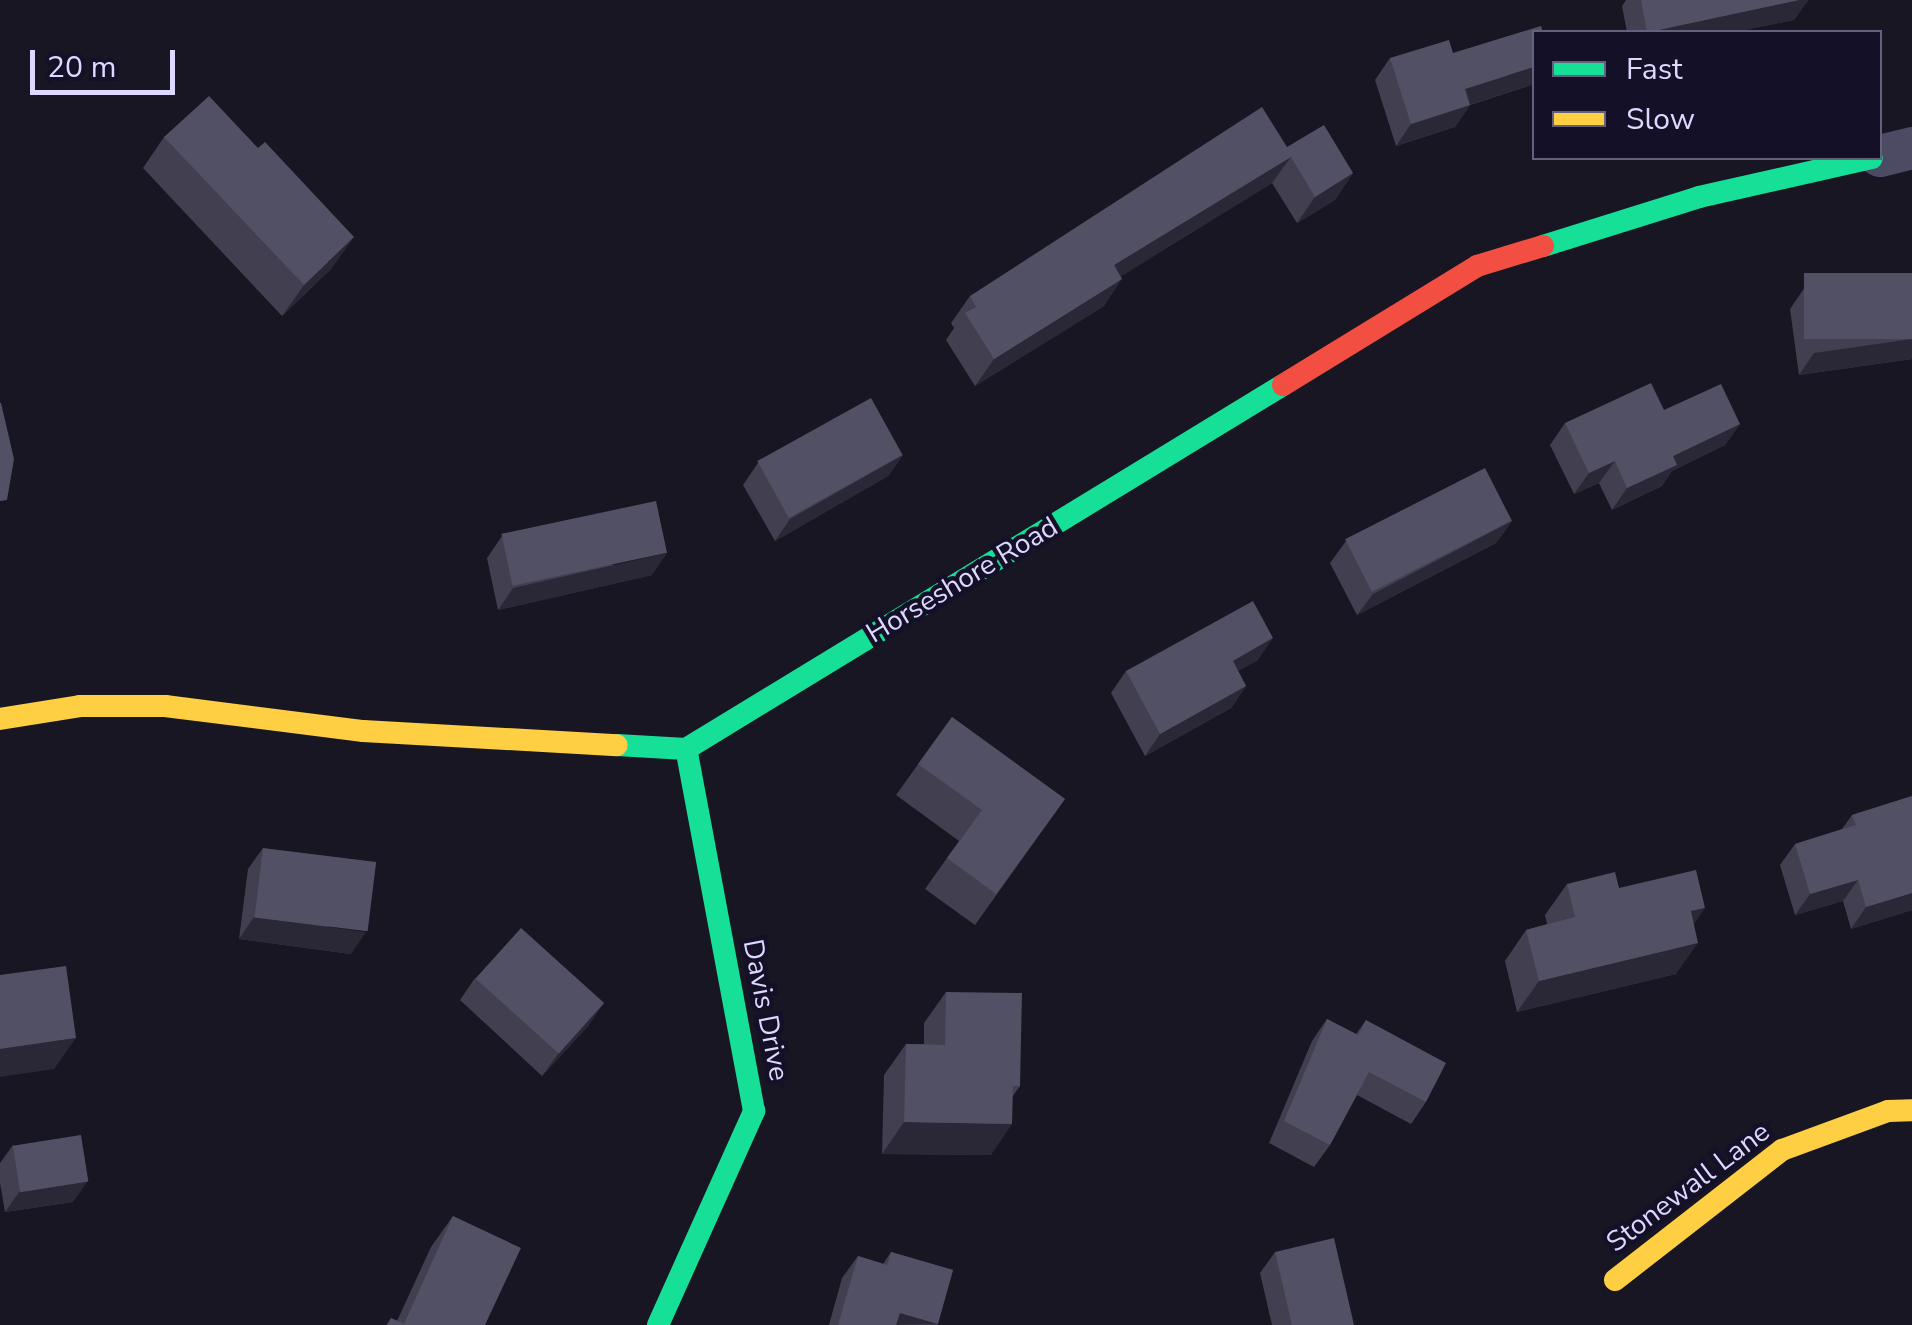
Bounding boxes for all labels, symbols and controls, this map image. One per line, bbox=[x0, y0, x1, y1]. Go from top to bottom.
scale bar bbox=[35, 30, 180, 92]
legend bbox=[1532, 30, 1882, 160]
text: 20 m bbox=[47, 47, 116, 88]
text: Fast bbox=[1626, 49, 1683, 90]
text: Slow bbox=[1626, 99, 1695, 140]
street label: Horseshore Road bbox=[860, 510, 1064, 650]
street label: Davis Drive bbox=[736, 936, 796, 1084]
street label: Stonewall Lane bbox=[1600, 1115, 1776, 1259]

